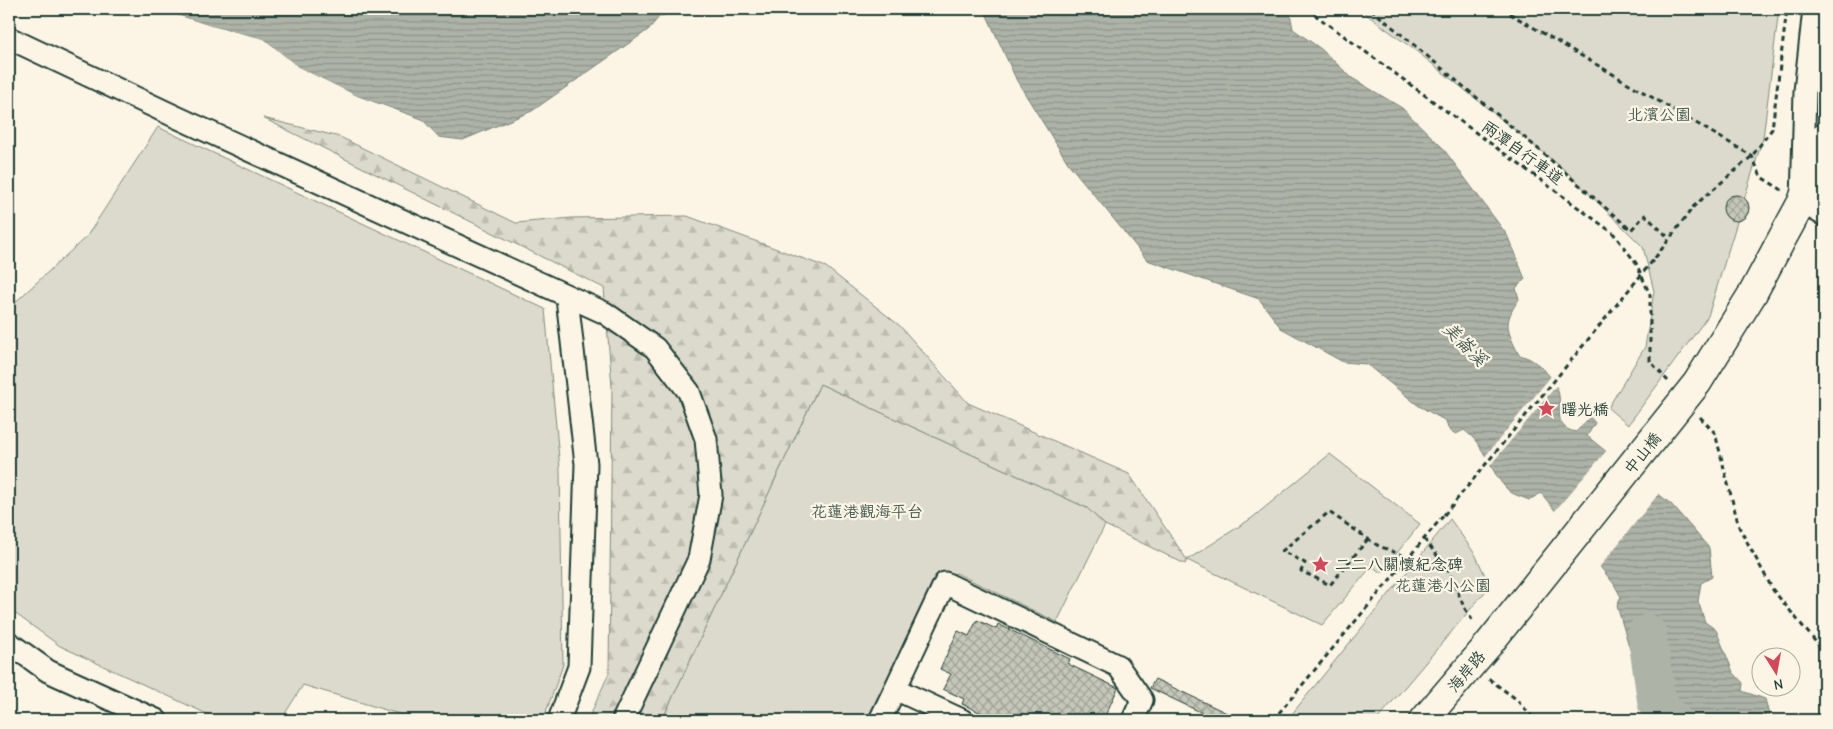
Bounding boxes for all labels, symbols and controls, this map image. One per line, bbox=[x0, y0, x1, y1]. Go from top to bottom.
park label: 北濱公園 bbox=[1627, 106, 1691, 124]
street label: 兩潭自行車道 bbox=[1478, 117, 1567, 188]
water label: 美崙溪 bbox=[1438, 318, 1492, 372]
place icon: 曙光橋 bbox=[1537, 399, 1557, 419]
place label: 曙光橋 bbox=[1561, 401, 1609, 419]
street label: 中山橋 bbox=[1621, 429, 1665, 478]
park label: 花蓮港觀海平台 bbox=[811, 503, 923, 521]
place icon: 二二八關懷紀念碑 bbox=[1311, 554, 1331, 574]
place label: 二二八關懷紀念碑 bbox=[1335, 556, 1463, 574]
park label: 花蓮港小公園 bbox=[1395, 577, 1491, 595]
north arrow bbox=[1750, 646, 1800, 696]
street label: 海岸路 bbox=[1444, 647, 1489, 696]
text: N bbox=[1772, 675, 1784, 693]

